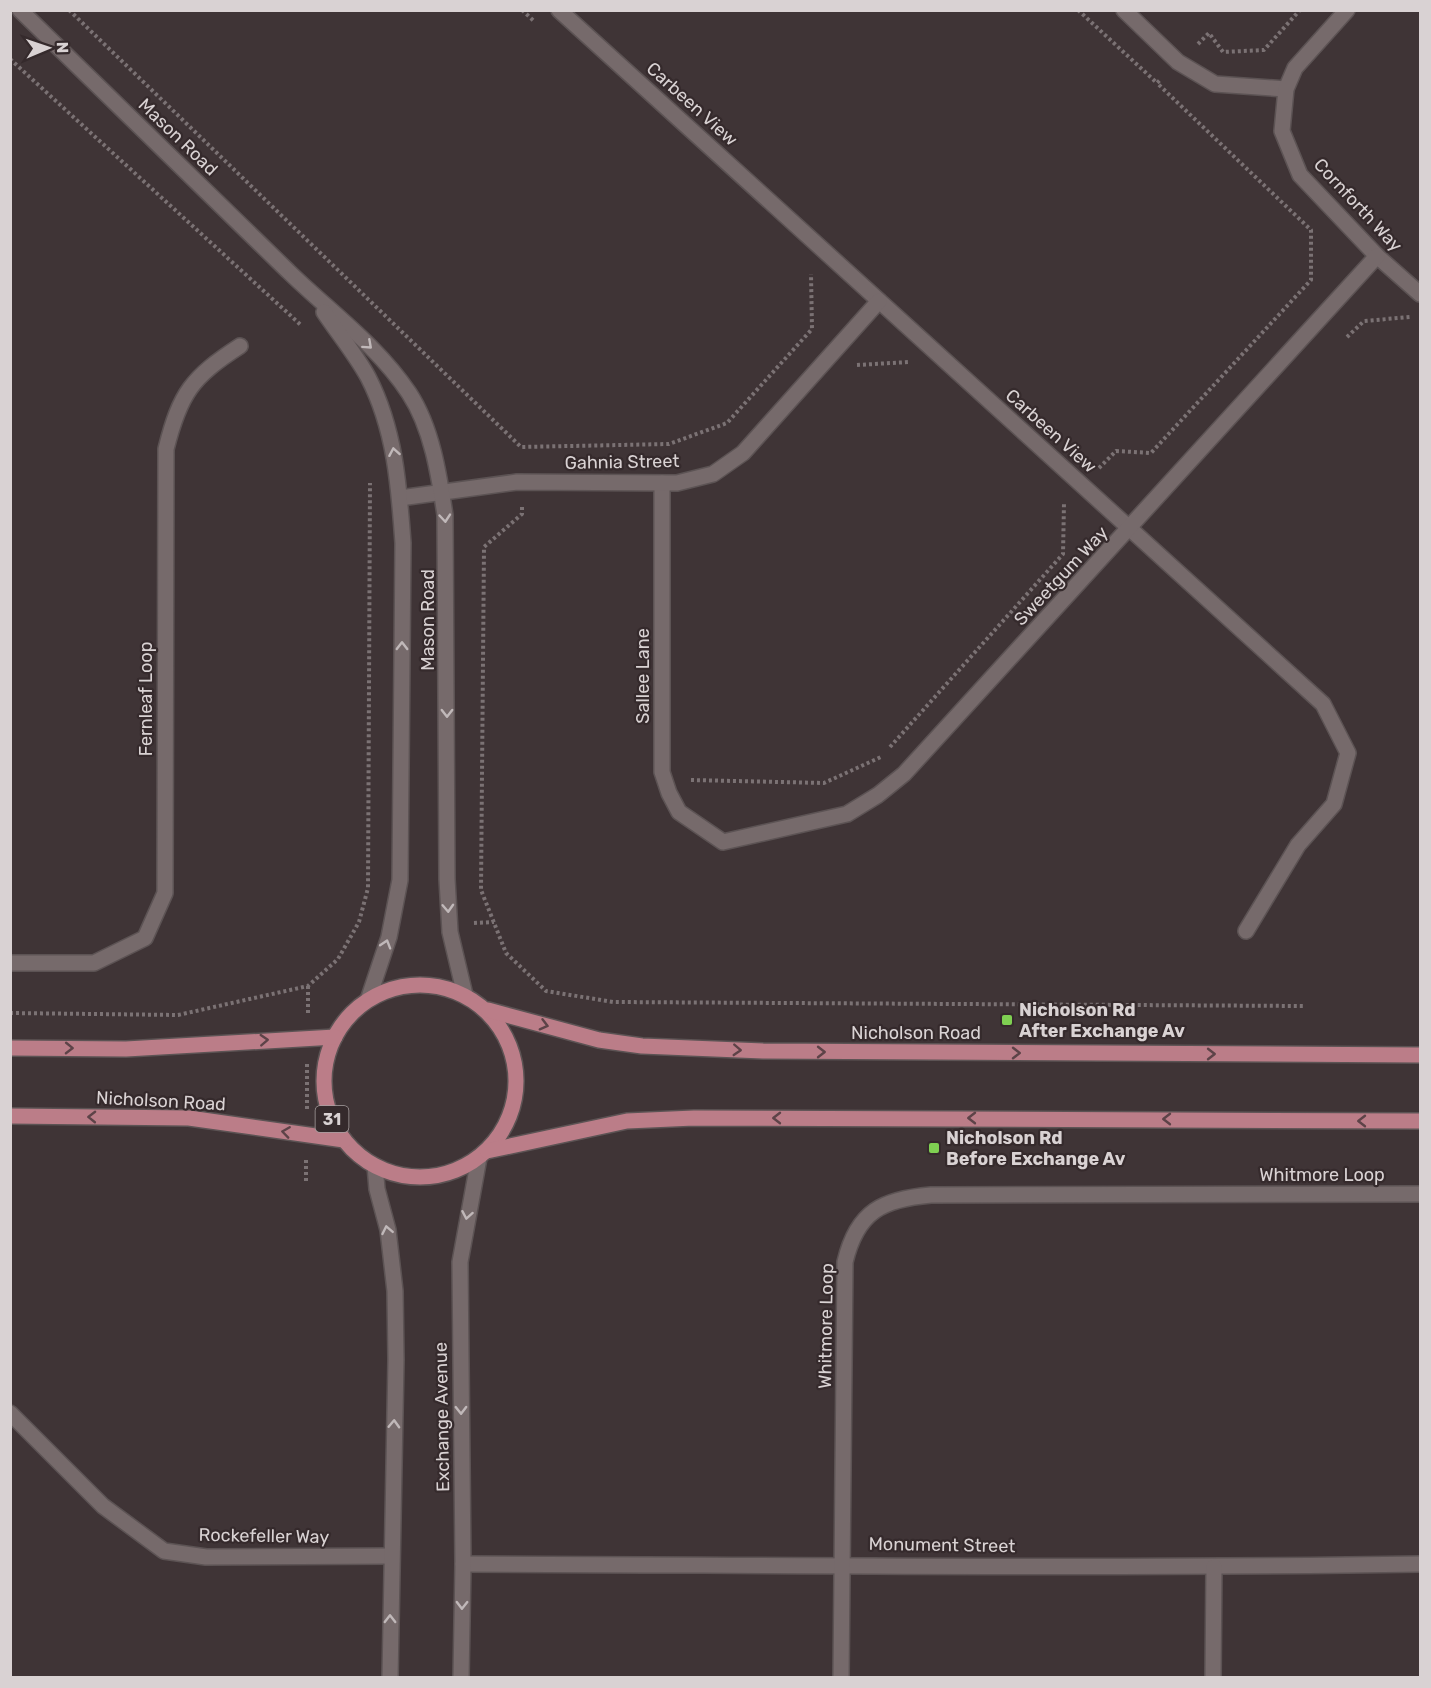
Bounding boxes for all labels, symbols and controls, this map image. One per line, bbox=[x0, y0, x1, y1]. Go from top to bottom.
north arrow bbox=[18, 18, 78, 78]
text: N bbox=[53, 41, 72, 54]
street label: Carbeen View bbox=[642, 57, 742, 151]
street label: Mason Road bbox=[134, 94, 222, 180]
street label: Cornforth Way bbox=[1309, 154, 1407, 256]
one-way arrow bbox=[361, 338, 371, 349]
street label: Carbeen View bbox=[1001, 384, 1101, 478]
one-way arrow bbox=[388, 447, 401, 457]
street label: Gahnia Street bbox=[564, 450, 680, 474]
one-way arrow bbox=[438, 513, 451, 523]
street label: Sweetgum Way bbox=[1009, 522, 1113, 630]
street label: Mason Road bbox=[417, 569, 439, 671]
street label: Sallee Lane bbox=[632, 628, 654, 724]
street label: Fernleaf Loop bbox=[135, 642, 157, 756]
one-way arrow bbox=[396, 642, 408, 651]
one-way arrow bbox=[441, 708, 453, 717]
one-way arrow bbox=[442, 903, 455, 912]
one-way arrow bbox=[379, 939, 391, 950]
place label: Nicholson Rd After Exchange Av bbox=[1019, 999, 1185, 1042]
marker: Nicholson Rd After Exchange Av bbox=[1000, 1013, 1014, 1027]
one-way arrow bbox=[539, 1018, 549, 1031]
street label: Nicholson Road bbox=[851, 1022, 981, 1044]
one-way arrow bbox=[259, 1034, 268, 1047]
one-way arrow bbox=[64, 1042, 73, 1054]
one-way arrow bbox=[732, 1043, 741, 1056]
one-way arrow bbox=[817, 1045, 826, 1058]
one-way arrow bbox=[1012, 1047, 1021, 1059]
one-way arrow bbox=[1207, 1048, 1216, 1060]
street label: Nicholson Road bbox=[96, 1087, 226, 1115]
road number: 31 bbox=[316, 1106, 348, 1132]
one-way arrow bbox=[87, 1111, 96, 1123]
one-way arrow bbox=[773, 1112, 782, 1124]
one-way arrow bbox=[968, 1112, 977, 1124]
one-way arrow bbox=[1163, 1113, 1172, 1125]
one-way arrow bbox=[1358, 1115, 1367, 1127]
one-way arrow bbox=[281, 1126, 290, 1138]
place label: Nicholson Rd Before Exchange Av bbox=[946, 1127, 1126, 1170]
marker: Nicholson Rd Before Exchange Av bbox=[927, 1141, 941, 1155]
street label: Whitmore Loop bbox=[1259, 1164, 1385, 1186]
one-way arrow bbox=[461, 1210, 473, 1220]
one-way arrow bbox=[381, 1225, 394, 1235]
street label: Whitmore Loop bbox=[814, 1263, 838, 1389]
street label: Exchange Avenue bbox=[430, 1342, 454, 1492]
one-way arrow bbox=[455, 1405, 468, 1414]
one-way arrow bbox=[388, 1420, 401, 1429]
street label: Rockefeller Way bbox=[198, 1524, 330, 1548]
street label: Monument Street bbox=[868, 1533, 1016, 1557]
one-way arrow bbox=[456, 1600, 468, 1609]
one-way arrow bbox=[384, 1615, 396, 1624]

